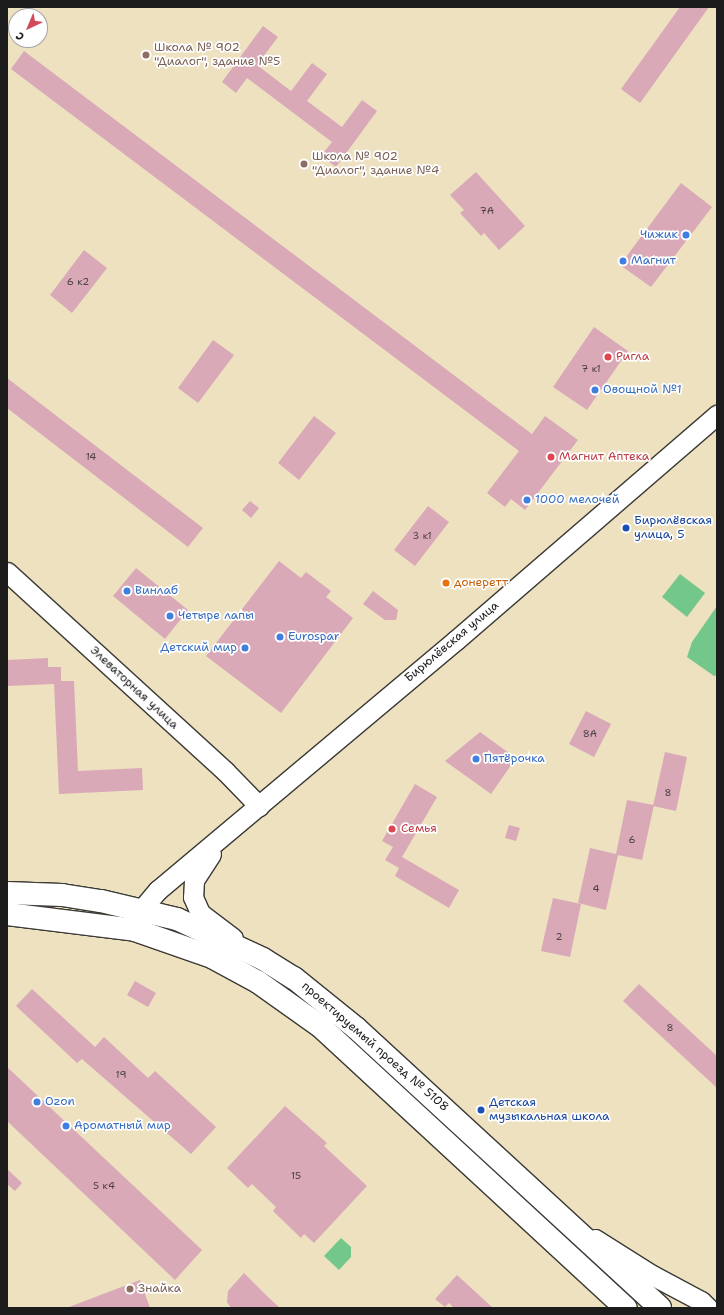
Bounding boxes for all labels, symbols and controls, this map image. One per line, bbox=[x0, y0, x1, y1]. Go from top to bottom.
north arrow bbox=[8, 8, 48, 48]
text: С bbox=[12, 29, 28, 44]
place label: Школа № 902 "Диалог", здание №5 bbox=[154, 41, 280, 69]
marker: Школа № 902 "Диалог", здание №5 bbox=[141, 50, 151, 60]
place label: Школа № 902 "Диалог", здание №4 bbox=[312, 150, 439, 178]
marker: Школа № 902 "Диалог", здание №4 bbox=[299, 159, 309, 169]
house number: 7А bbox=[480, 205, 494, 217]
place label: Чижик bbox=[640, 228, 678, 242]
marker: Чижик bbox=[681, 230, 691, 240]
place label: Магнит bbox=[631, 254, 676, 268]
marker: Магнит bbox=[618, 256, 628, 266]
house number: 6 к2 bbox=[67, 276, 89, 288]
place label: Ригла bbox=[616, 350, 649, 364]
marker: Ригла bbox=[603, 352, 613, 362]
house number: 7 к1 bbox=[581, 363, 601, 375]
place label: Овощной №1 bbox=[603, 383, 682, 397]
marker: Овощной №1 bbox=[590, 385, 600, 395]
place label: Магнит Аптека bbox=[559, 450, 649, 464]
house number: 14 bbox=[86, 451, 96, 463]
marker: Магнит Аптека bbox=[546, 452, 556, 462]
place label: 1000 мелочей bbox=[535, 493, 620, 507]
marker: 1000 мелочей bbox=[522, 495, 532, 505]
place label: Бирюлёвская улица, 5 bbox=[634, 514, 712, 542]
marker: Бирюлёвская улица, 5 bbox=[621, 523, 631, 533]
house number: 3 к1 bbox=[412, 530, 432, 542]
place label: донеретт bbox=[454, 576, 508, 590]
marker: донеретт bbox=[441, 578, 451, 588]
place label: Винлаб bbox=[135, 584, 178, 598]
marker: Винлаб bbox=[122, 586, 132, 596]
street label: Бирюлёвская улица bbox=[402, 598, 502, 686]
place label: Четыре лапы bbox=[178, 609, 254, 623]
marker: Четыре лапы bbox=[165, 611, 175, 621]
place label: Eurospar bbox=[288, 630, 340, 644]
marker: Eurospar bbox=[275, 632, 285, 642]
place label: Детский мир bbox=[160, 641, 237, 655]
street label: Элеваторная улица bbox=[87, 643, 181, 733]
marker: Детский мир bbox=[240, 643, 250, 653]
house number: 8А bbox=[583, 728, 597, 740]
place label: Пятёрочка bbox=[484, 752, 545, 766]
marker: Пятёрочка bbox=[471, 754, 481, 764]
house number: 8 bbox=[665, 787, 671, 799]
place label: Семья bbox=[401, 822, 437, 836]
marker: Семья bbox=[386, 823, 398, 835]
house number: 6 bbox=[629, 834, 635, 846]
house number: 4 bbox=[593, 883, 599, 895]
house number: 2 bbox=[556, 931, 562, 943]
street label: проектируемый проезд № 5108 bbox=[299, 979, 451, 1115]
house number: 8 bbox=[667, 1022, 673, 1034]
house number: 19 bbox=[116, 1069, 126, 1081]
place label: Ozon bbox=[45, 1095, 75, 1109]
place label: Детская музыкальная школа bbox=[489, 1096, 610, 1124]
marker: Ozon bbox=[32, 1097, 42, 1107]
marker: Детская музыкальная школа bbox=[476, 1105, 486, 1115]
place label: Ароматный мир bbox=[74, 1119, 171, 1133]
marker: Ароматный мир bbox=[61, 1121, 71, 1131]
house number: 15 bbox=[291, 1170, 301, 1182]
house number: 5 к4 bbox=[93, 1180, 115, 1192]
place label: Знайка bbox=[138, 1282, 181, 1296]
marker: Знайка bbox=[125, 1284, 135, 1294]

